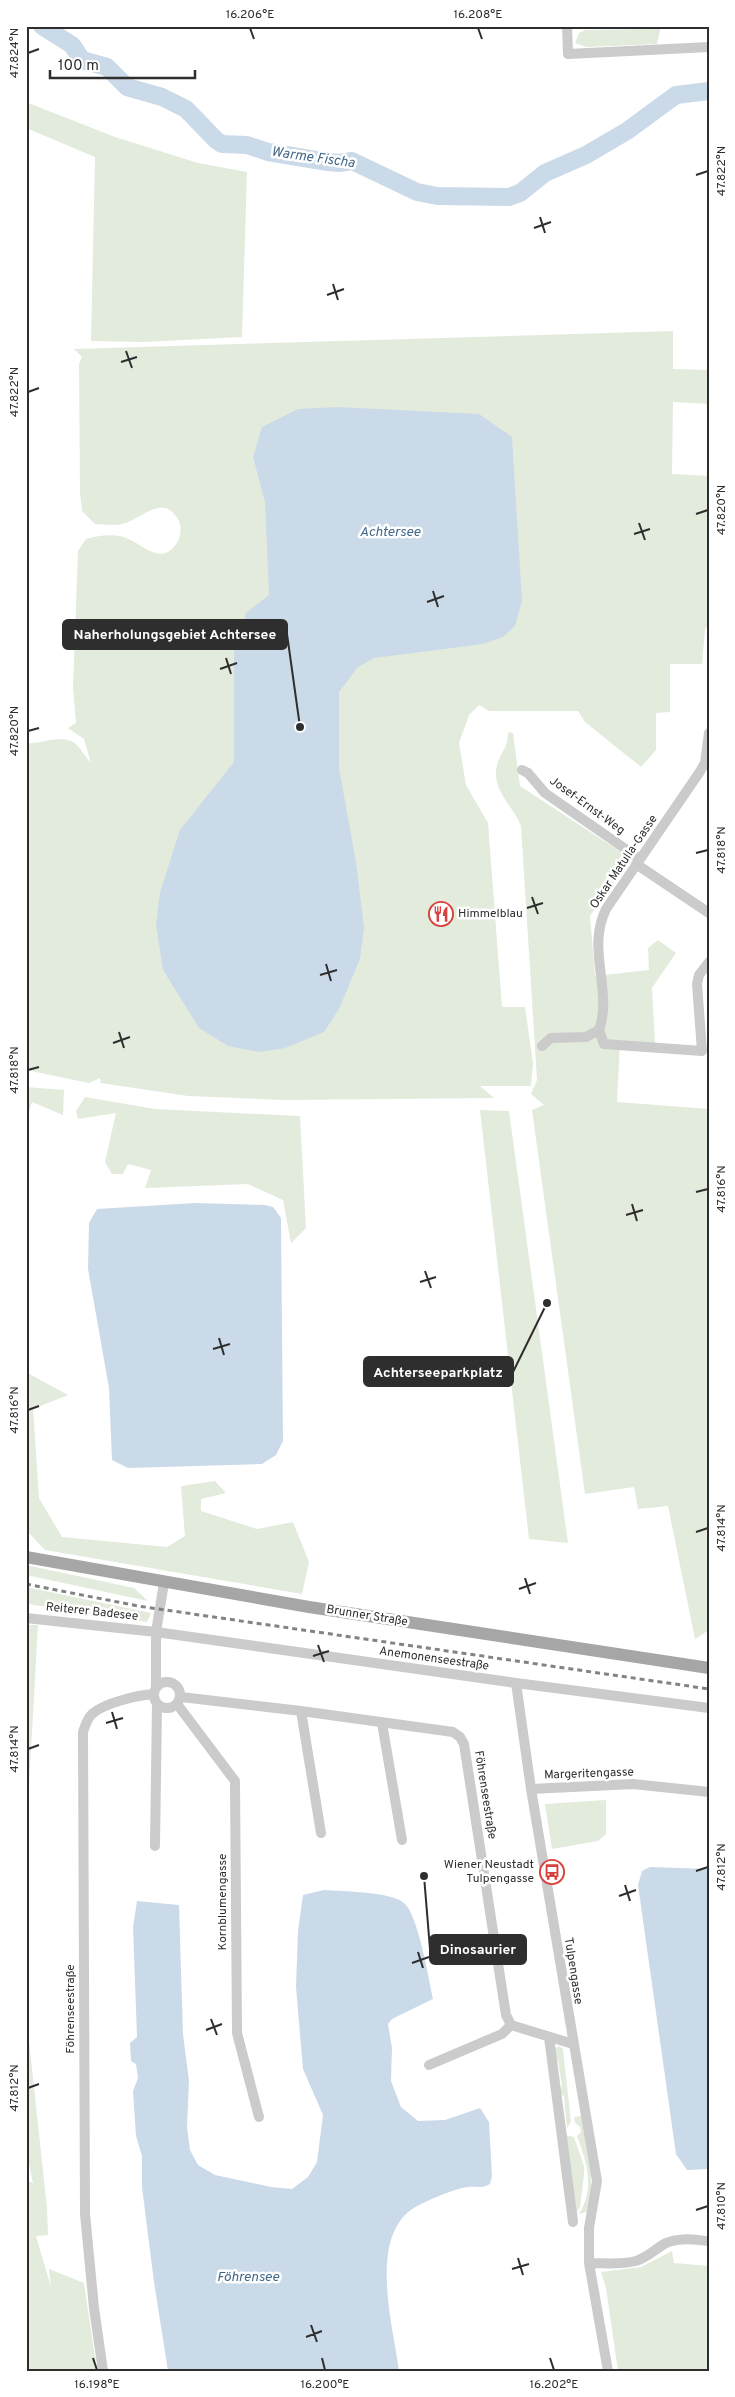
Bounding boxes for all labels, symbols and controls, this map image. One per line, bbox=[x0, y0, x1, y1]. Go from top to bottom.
text: 16.206°E bbox=[226, 7, 274, 23]
text: 16.208°E bbox=[454, 7, 502, 23]
text: 47.824°N bbox=[7, 28, 23, 78]
scale bar bbox=[50, 48, 195, 80]
text: 100 m bbox=[58, 57, 99, 76]
water label: Warme Fischa bbox=[270, 144, 357, 172]
text: 47.822°N bbox=[714, 146, 730, 196]
text: 47.822°N bbox=[7, 367, 23, 417]
text: 47.820°N bbox=[714, 485, 730, 535]
water label: Achtersee bbox=[359, 524, 421, 541]
callout: Naherholungsgebiet Achtersee bbox=[63, 620, 287, 649]
text: Naherholungsgebiet Achtersee bbox=[74, 627, 277, 644]
text: 47.820°N bbox=[7, 706, 23, 756]
street label: Josef-Ernst-Weg bbox=[546, 773, 628, 839]
street label: Oskar Matulla-Gasse bbox=[587, 812, 661, 912]
text: 47.818°N bbox=[714, 826, 730, 874]
restaurant icon: Himmelblau bbox=[428, 901, 454, 927]
place label: Himmelblau bbox=[458, 906, 523, 922]
text: 47.818°N bbox=[7, 1046, 23, 1094]
text: 47.816°N bbox=[714, 1165, 730, 1213]
callout: Achterseeparkplatz bbox=[364, 1357, 513, 1386]
text: Achterseeparkplatz bbox=[373, 1365, 503, 1382]
text: 47.816°N bbox=[7, 1386, 23, 1434]
text: 47.814°N bbox=[714, 1504, 730, 1552]
street label: Reiterer Badesee bbox=[45, 1599, 139, 1625]
street label: Brunner Straße bbox=[325, 1602, 409, 1630]
street label: Anemonenseestraße bbox=[378, 1643, 490, 1675]
text: 47.814°N bbox=[7, 1725, 23, 1773]
street label: Föhrenseestraße bbox=[470, 1750, 500, 1840]
street label: Margeritengasse bbox=[544, 1764, 634, 1784]
text: 47.812°N bbox=[714, 1843, 730, 1891]
street label: Kornblumengasse bbox=[215, 1854, 231, 1950]
place label: Wiener Neustadt Tulpengasse bbox=[444, 1857, 534, 1887]
bus stop icon: Wiener Neustadt Tulpengasse bbox=[539, 1859, 565, 1885]
callout: Dinosaurier bbox=[430, 1935, 526, 1964]
street label: Tulpengasse bbox=[560, 1936, 586, 2006]
text: Dinosaurier bbox=[440, 1942, 516, 1959]
street label: Föhrenseestraße bbox=[63, 1964, 79, 2054]
text: 47.812°N bbox=[7, 2064, 23, 2112]
text: 47.810°N bbox=[714, 2182, 730, 2230]
water label: Föhrensee bbox=[217, 2269, 280, 2286]
text: 16.198°E bbox=[74, 2377, 120, 2393]
text: 16.200°E bbox=[300, 2377, 350, 2393]
text: 16.202°E bbox=[530, 2377, 578, 2393]

